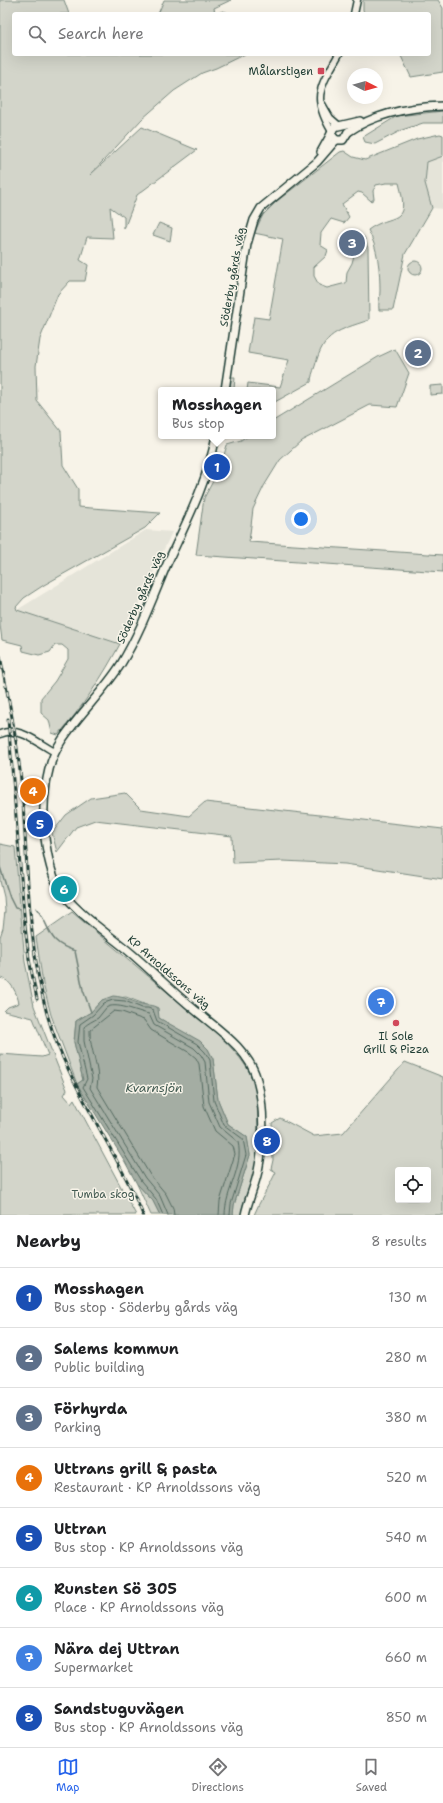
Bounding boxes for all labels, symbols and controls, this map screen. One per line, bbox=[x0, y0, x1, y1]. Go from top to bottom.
search box bbox=[12, 12, 431, 56]
icon: search bbox=[26, 23, 48, 45]
text: Search here bbox=[58, 24, 144, 44]
place label: Målarstigen bbox=[249, 64, 313, 79]
marker: Målarstigen bbox=[316, 66, 326, 76]
north arrow bbox=[347, 68, 383, 104]
street label: Söderby gårds väg bbox=[216, 226, 249, 328]
pin: 3 bbox=[339, 228, 365, 258]
pin: 2 bbox=[405, 338, 431, 368]
popup bbox=[158, 387, 276, 439]
text: Mosshagen bbox=[172, 395, 262, 415]
text: Bus stop bbox=[172, 415, 225, 432]
pin: 1 bbox=[204, 452, 230, 482]
your location bbox=[291, 509, 311, 529]
street label: Söderby gårds väg bbox=[113, 548, 168, 646]
pin: 4 bbox=[20, 776, 46, 806]
pin: 5 bbox=[27, 809, 53, 839]
pin: 6 bbox=[51, 874, 77, 904]
street label: KP Arnoldssons väg bbox=[124, 932, 213, 1013]
pin: 7 bbox=[368, 987, 394, 1017]
marker: Il Sole Grill & Pizza bbox=[391, 1018, 401, 1028]
place label: Il Sole Grill & Pizza bbox=[363, 1029, 429, 1057]
water label: Kvarnsjön bbox=[126, 1080, 182, 1096]
pin: 8 bbox=[254, 1126, 280, 1156]
map controls bbox=[395, 1167, 431, 1203]
button: locate bbox=[395, 1167, 431, 1203]
park label: Tumba skog bbox=[72, 1187, 135, 1202]
text: Nearby bbox=[16, 1230, 81, 1252]
text: 8 results bbox=[371, 1233, 427, 1250]
text: Mosshagen bbox=[54, 1279, 144, 1299]
text: 1 bbox=[26, 1289, 32, 1306]
text: 130 m bbox=[389, 1289, 427, 1306]
text: Bus stop · Söderby gårds väg bbox=[54, 1299, 238, 1316]
text: Salems kommun bbox=[54, 1339, 179, 1359]
text: 2 bbox=[24, 1349, 34, 1366]
text: 280 m bbox=[385, 1349, 427, 1366]
text: Public building bbox=[54, 1359, 145, 1376]
text: Förhyrda bbox=[54, 1399, 127, 1419]
text: 3 bbox=[24, 1409, 34, 1426]
text: 380 m bbox=[385, 1409, 427, 1426]
text: Parking bbox=[54, 1419, 101, 1436]
text: Uttrans grill & pasta bbox=[54, 1459, 217, 1479]
text: 4 bbox=[24, 1469, 34, 1486]
text: 520 m bbox=[386, 1469, 427, 1486]
text: Restaurant · KP Arnoldssons väg bbox=[54, 1479, 260, 1496]
text: Uttran bbox=[54, 1519, 106, 1539]
text: 5 bbox=[25, 1529, 33, 1546]
text: 540 m bbox=[386, 1529, 427, 1546]
text: Bus stop · KP Arnoldssons väg bbox=[54, 1539, 243, 1556]
text: Runsten Sö 305 bbox=[54, 1579, 177, 1599]
text: 6 bbox=[24, 1589, 34, 1606]
text: 600 m bbox=[384, 1589, 427, 1606]
text: Place · KP Arnoldssons väg bbox=[54, 1599, 224, 1616]
text: Nära dej Uttran bbox=[54, 1639, 180, 1659]
text: 7 bbox=[24, 1649, 34, 1666]
text: 660 m bbox=[385, 1649, 427, 1666]
text: Supermarket bbox=[54, 1659, 133, 1676]
text: Sandstuguvägen bbox=[54, 1699, 184, 1719]
text: 8 bbox=[24, 1709, 34, 1726]
text: 850 m bbox=[386, 1709, 427, 1726]
text: Bus stop · KP Arnoldssons väg bbox=[54, 1719, 243, 1736]
tab: Map bbox=[56, 1756, 80, 1795]
tab: Directions bbox=[191, 1756, 244, 1795]
tab: Saved bbox=[356, 1756, 387, 1795]

